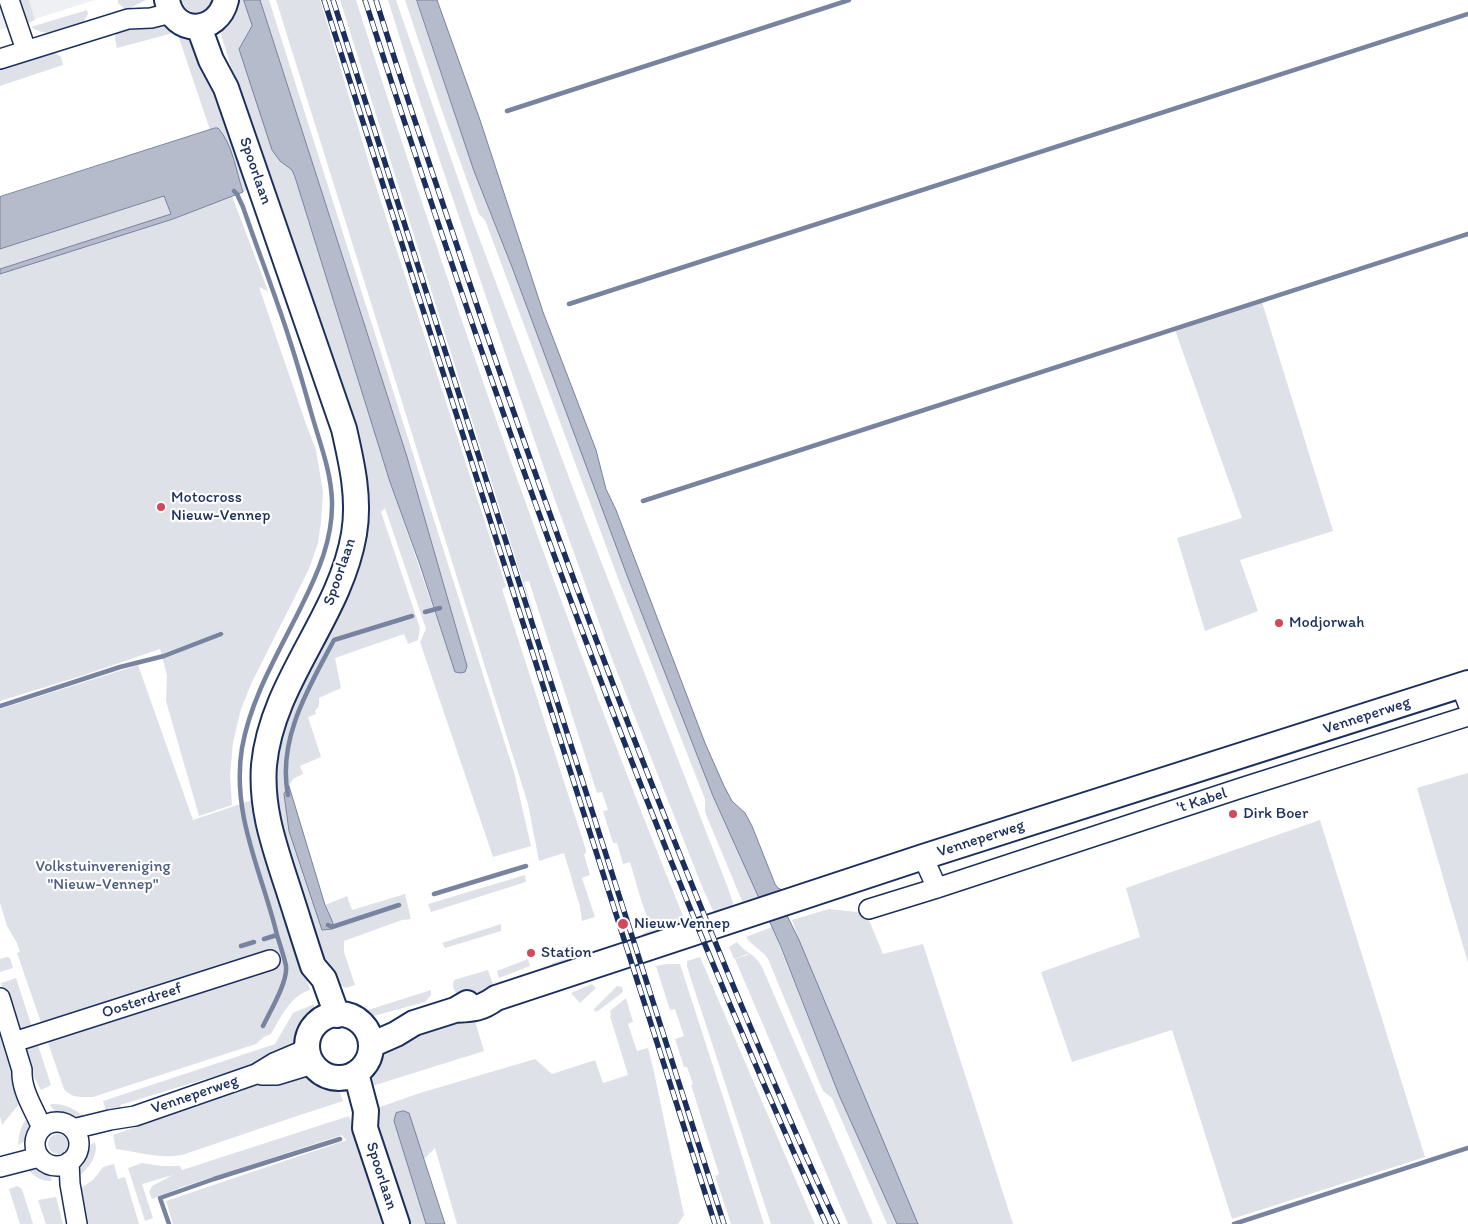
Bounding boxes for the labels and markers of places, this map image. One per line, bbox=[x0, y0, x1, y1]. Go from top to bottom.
place label: Motocross Nieuw-Vennep bbox=[171, 488, 270, 526]
marker: Motocross Nieuw-Vennep bbox=[155, 501, 167, 513]
place label: Modjorwah bbox=[1289, 613, 1364, 633]
marker: Modjorwah bbox=[1273, 617, 1285, 629]
place label: Dirk Boer bbox=[1243, 804, 1308, 824]
marker: Dirk Boer bbox=[1227, 808, 1239, 820]
place label: Nieuw Vennep bbox=[634, 914, 730, 934]
marker: Nieuw Vennep bbox=[616, 917, 630, 931]
place label: Station bbox=[541, 943, 592, 963]
marker: Station bbox=[525, 947, 537, 959]

